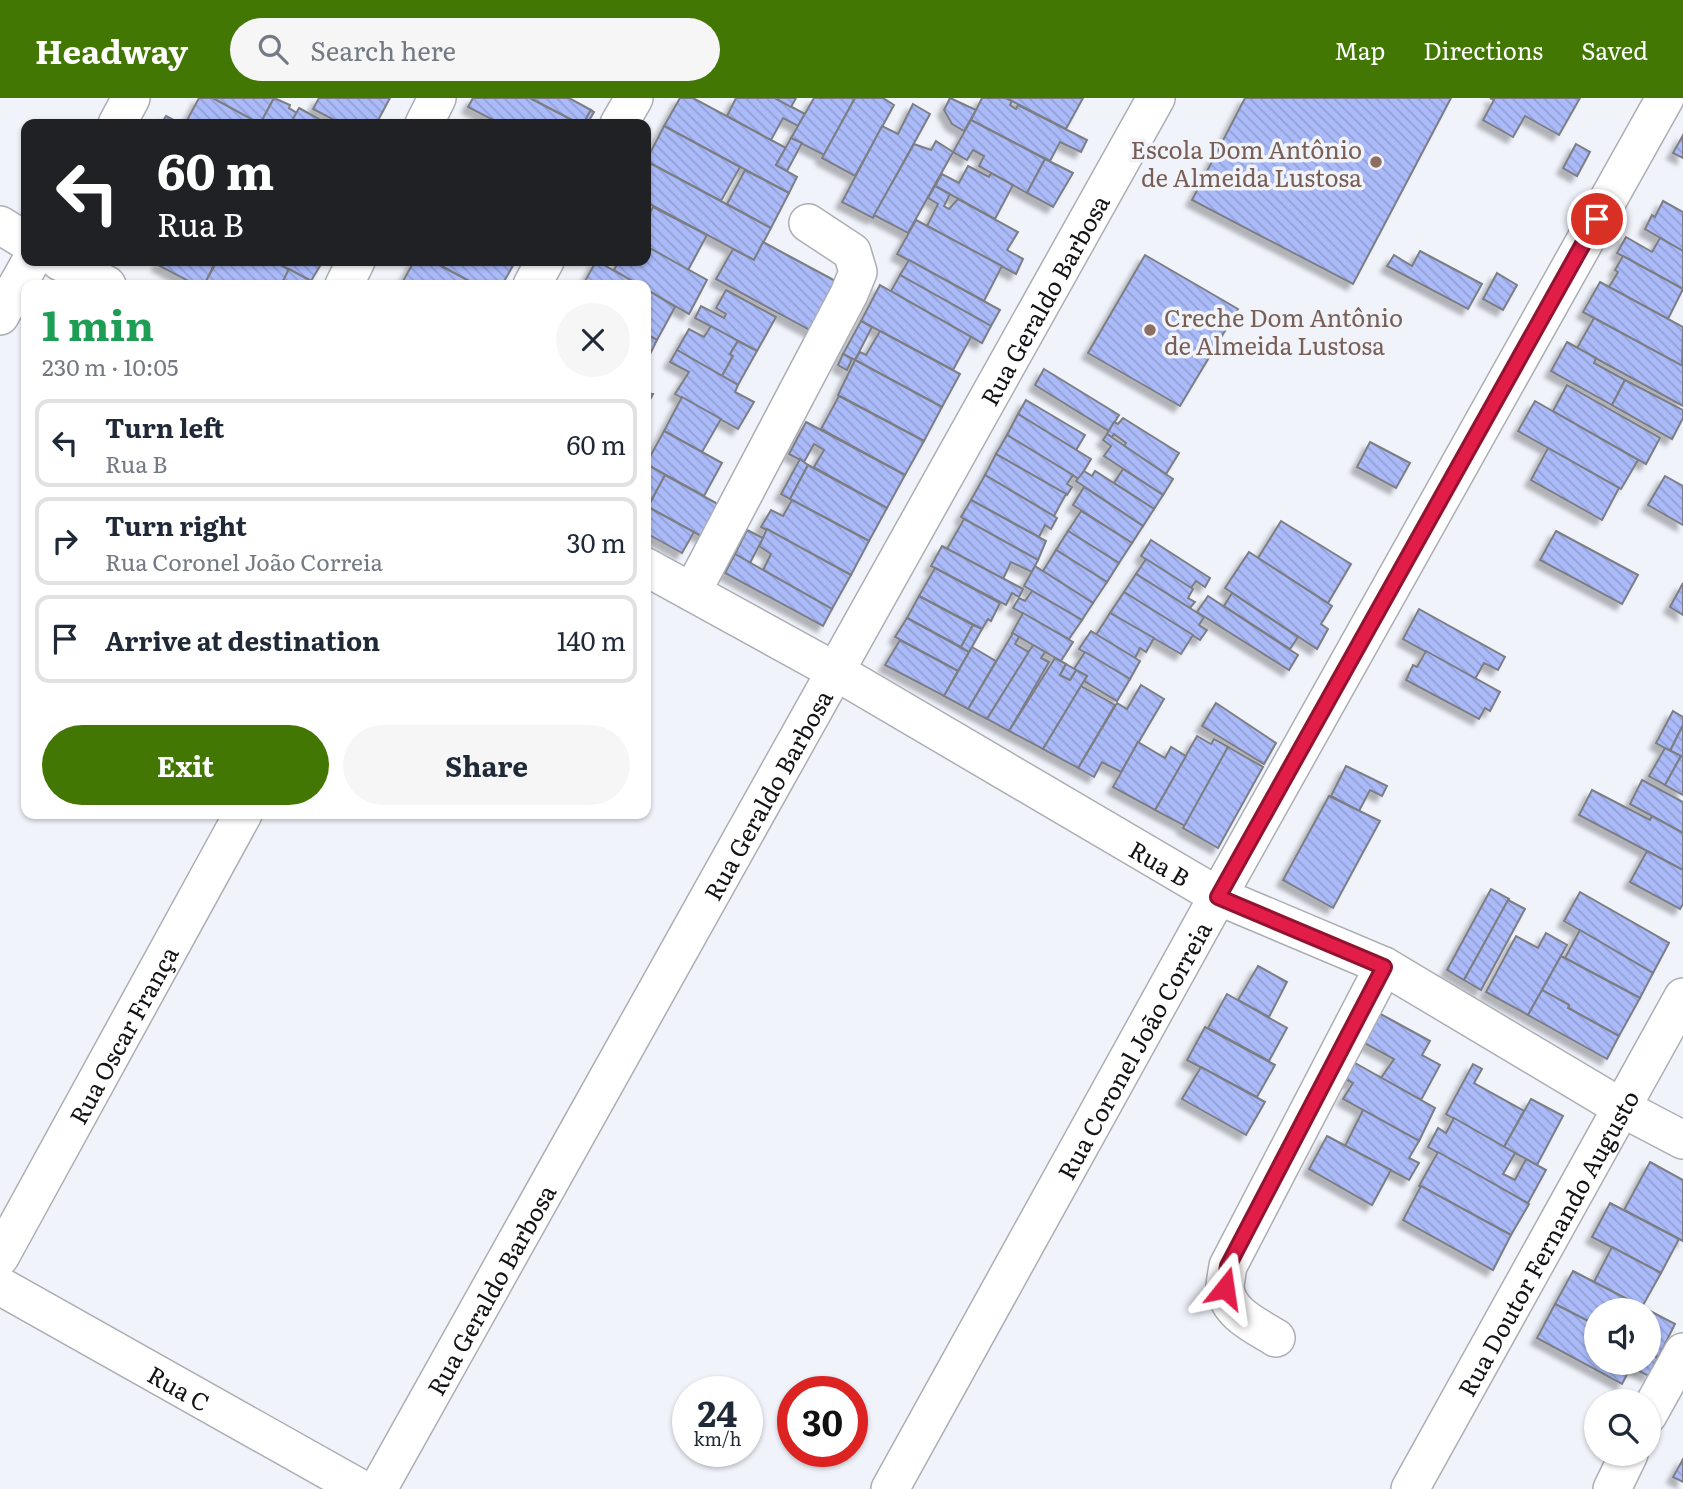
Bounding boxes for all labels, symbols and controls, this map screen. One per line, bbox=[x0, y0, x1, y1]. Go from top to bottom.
search box bbox=[230, 18, 720, 81]
text: Headway bbox=[35, 25, 188, 74]
icon: search bbox=[254, 30, 292, 68]
text: Search here bbox=[310, 30, 456, 69]
text: Map bbox=[1334, 32, 1385, 67]
text: Directions bbox=[1423, 32, 1543, 67]
text: Saved bbox=[1581, 32, 1648, 67]
place label: Escola Dom Antônio de Almeida Lustosa bbox=[1131, 131, 1362, 194]
text: 60 m bbox=[157, 132, 274, 205]
icon: left bbox=[42, 147, 133, 238]
marker: Escola Dom Antônio de Almeida Lustosa bbox=[1368, 154, 1384, 170]
street label: Rua Geraldo Barbosa bbox=[970, 188, 1116, 411]
pin bbox=[1567, 189, 1627, 249]
text: Rua B bbox=[157, 199, 244, 247]
icon: arrive bbox=[1578, 200, 1616, 238]
text: 1 min bbox=[42, 292, 154, 354]
place label: Creche Dom Antônio de Almeida Lustosa bbox=[1164, 299, 1403, 362]
button: close bbox=[556, 303, 630, 377]
marker: Creche Dom Antônio de Almeida Lustosa bbox=[1142, 322, 1158, 338]
text: 230 m · 10:05 bbox=[42, 349, 178, 383]
text: Turn left bbox=[105, 407, 224, 446]
icon: left bbox=[46, 424, 84, 462]
text: 60 m bbox=[567, 424, 626, 463]
text: Rua B bbox=[105, 446, 167, 480]
text: Turn right bbox=[105, 505, 247, 544]
icon: right bbox=[46, 522, 84, 560]
text: 30 m bbox=[566, 522, 626, 561]
text: Rua Coronel João Correia bbox=[105, 544, 383, 578]
icon: arrive bbox=[46, 620, 84, 658]
text: Arrive at destination bbox=[105, 620, 380, 659]
text: 140 m bbox=[557, 620, 626, 659]
street label: Rua Geraldo Barbosa bbox=[694, 682, 840, 906]
button: Exit bbox=[42, 725, 329, 805]
button: Share bbox=[343, 725, 630, 805]
street label: Rua B bbox=[1123, 831, 1197, 894]
street label: Rua Coronel João Correia bbox=[1047, 914, 1219, 1185]
street label: Rua Oscar França bbox=[59, 939, 185, 1130]
street label: Rua Doutor Fernando Augusto bbox=[1448, 1083, 1646, 1402]
street label: Rua Geraldo Barbosa bbox=[417, 1177, 563, 1401]
position arrow bbox=[1188, 1251, 1262, 1325]
map controls bbox=[1584, 1298, 1661, 1466]
button: sound bbox=[1584, 1298, 1661, 1375]
street label: Rua C bbox=[142, 1356, 217, 1418]
speed limit sign: 30 bbox=[777, 1376, 868, 1467]
text: 24 bbox=[698, 1386, 737, 1438]
button: search bbox=[1584, 1389, 1661, 1466]
text: km/h bbox=[694, 1425, 741, 1452]

